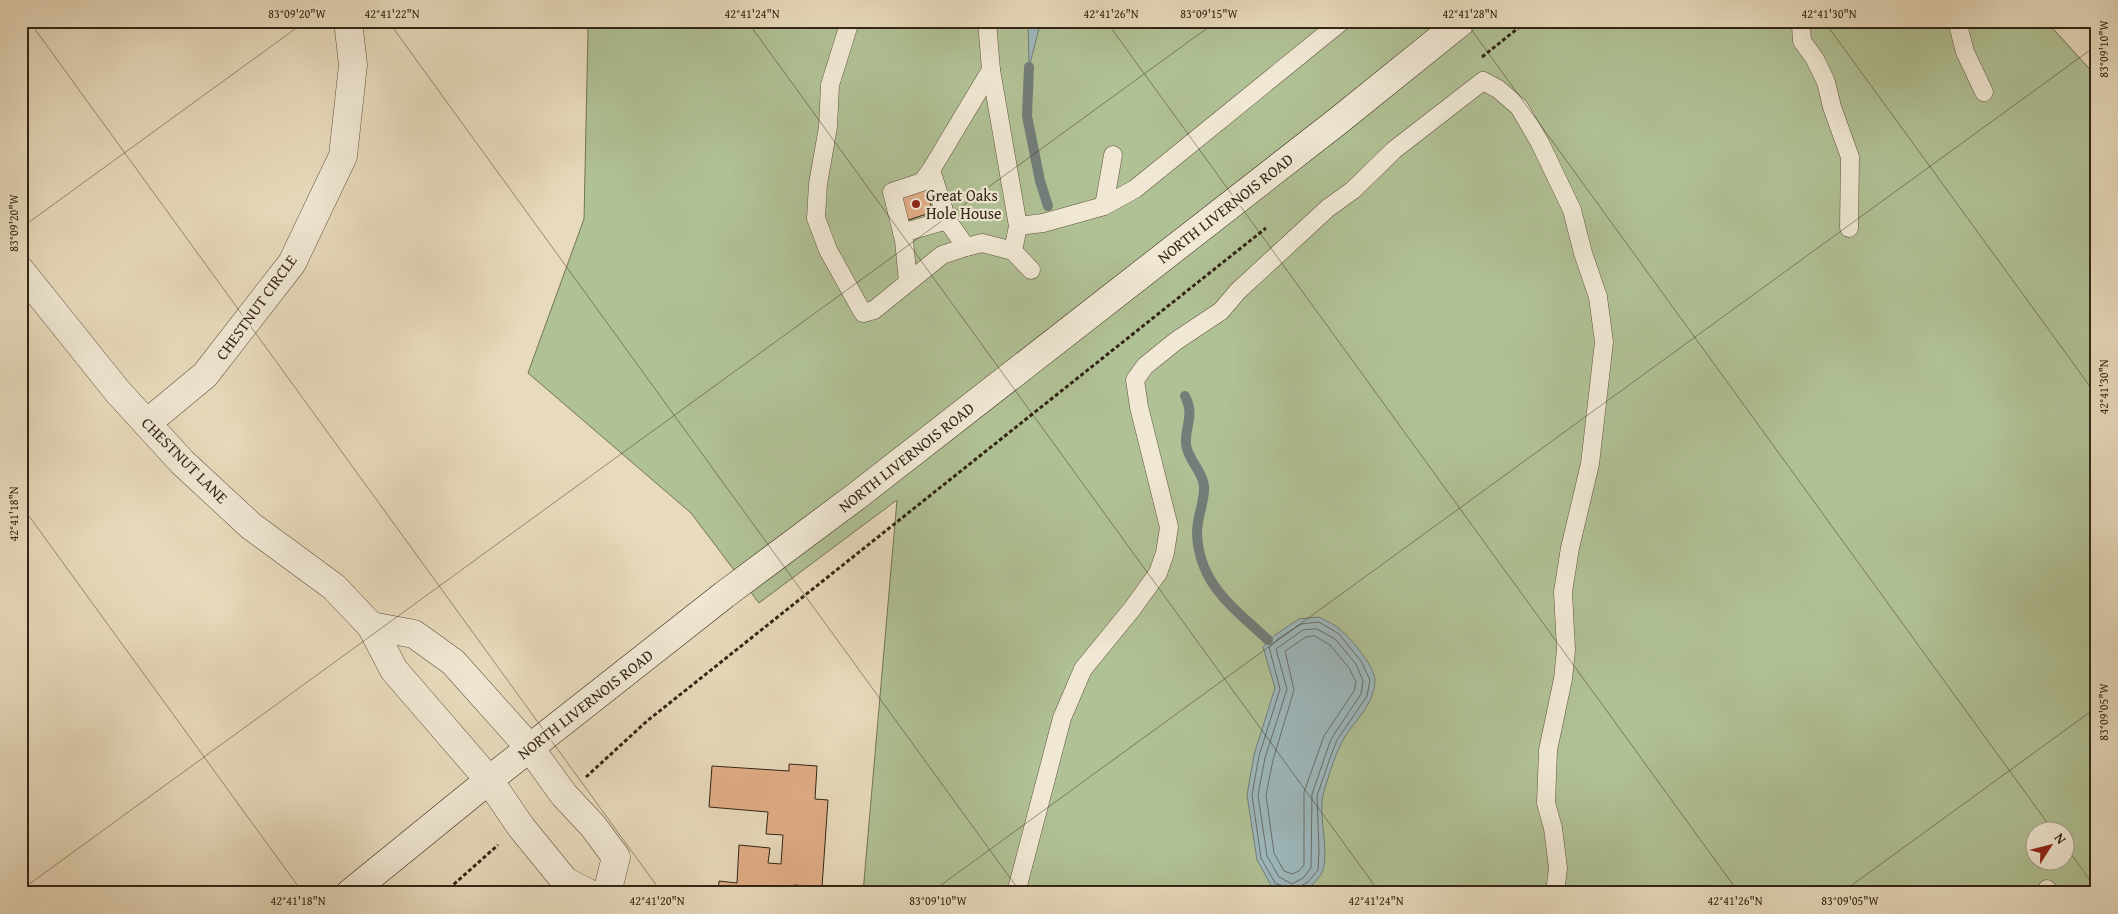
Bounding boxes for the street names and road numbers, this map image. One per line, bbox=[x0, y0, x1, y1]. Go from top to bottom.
street label: NORTH LIVERNOIS ROAD bbox=[1152, 147, 1298, 269]
street label: CHESTNUT CIRCLE bbox=[210, 249, 302, 365]
street label: NORTH LIVERNOIS ROAD bbox=[833, 396, 979, 518]
street label: CHESTNUT LANE bbox=[136, 411, 234, 509]
street label: NORTH LIVERNOIS ROAD bbox=[512, 643, 658, 765]

